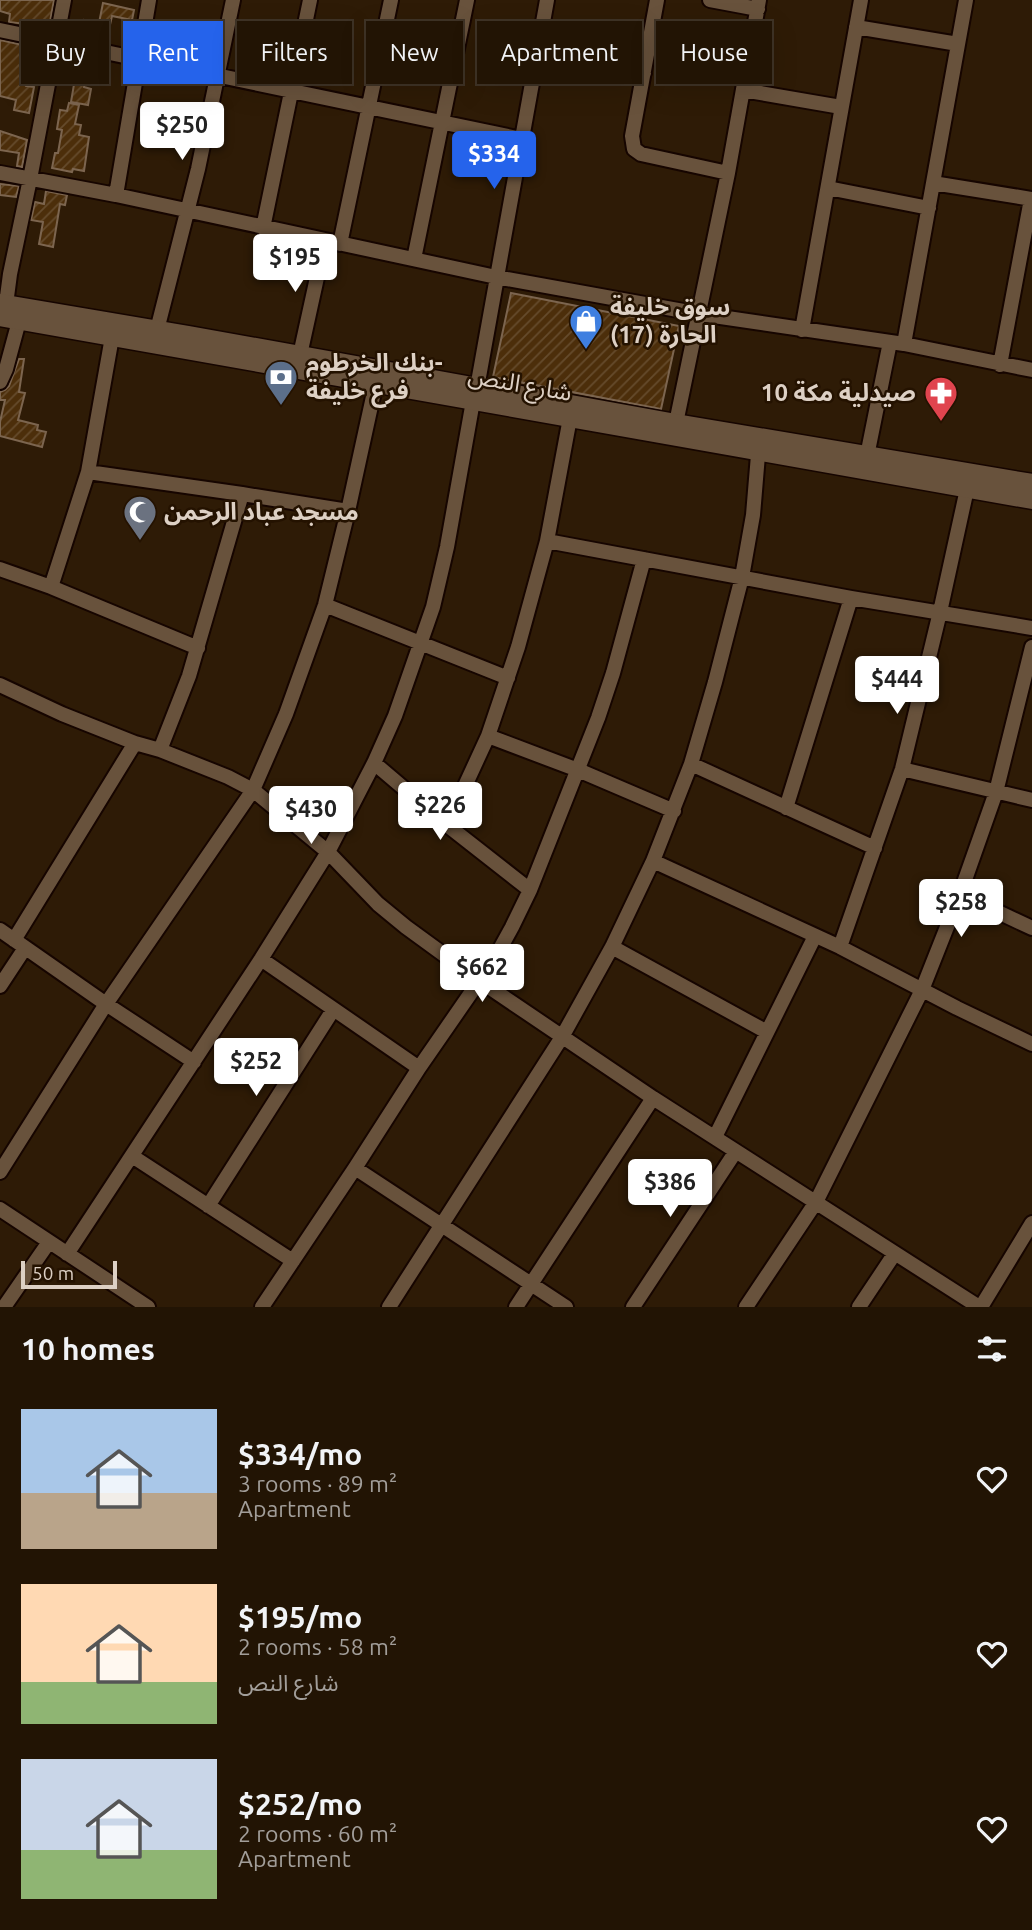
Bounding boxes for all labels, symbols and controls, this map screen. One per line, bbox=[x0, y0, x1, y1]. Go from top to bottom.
chip: Buy bbox=[21, 21, 109, 84]
chip: Rent bbox=[123, 21, 223, 84]
chip: Filters bbox=[237, 21, 352, 84]
chip: New bbox=[366, 21, 463, 84]
chip: Apartment bbox=[477, 21, 642, 84]
chip: House bbox=[656, 21, 772, 84]
pin: $250 bbox=[141, 102, 223, 162]
text: $250 bbox=[156, 112, 208, 137]
pin: $334 bbox=[453, 132, 535, 191]
text: $334 bbox=[468, 141, 520, 166]
pin: $195 bbox=[254, 234, 336, 294]
text: $195 bbox=[269, 244, 321, 269]
place label: سوق خليفة الحارة (17) bbox=[610, 293, 730, 349]
shop icon: سوق خليفة الحارة (17) bbox=[567, 302, 605, 351]
place label: بنك الخرطوم- فرع خليفة bbox=[306, 349, 443, 408]
bank icon: بنك الخرطوم- فرع خليفة bbox=[262, 358, 300, 407]
street label: شارع النص bbox=[465, 361, 574, 410]
pharmacy icon: صيدلية مكة 10 bbox=[922, 374, 960, 423]
place label: صيدلية مكة 10 bbox=[761, 379, 916, 407]
mosque icon: مسجد عباد الرحمن bbox=[121, 493, 159, 542]
place label: مسجد عباد الرحمن bbox=[164, 498, 359, 526]
pin: $444 bbox=[856, 656, 938, 716]
text: $444 bbox=[871, 666, 923, 691]
pin: $226 bbox=[399, 782, 481, 842]
pin: $430 bbox=[270, 786, 352, 846]
text: $226 bbox=[414, 792, 466, 817]
text: $430 bbox=[285, 796, 337, 821]
pin: $258 bbox=[920, 880, 1002, 939]
text: $258 bbox=[935, 889, 987, 914]
pin: $662 bbox=[441, 944, 523, 1004]
text: $662 bbox=[456, 954, 508, 979]
pin: $252 bbox=[215, 1038, 297, 1098]
text: $252 bbox=[230, 1048, 282, 1073]
pin: $386 bbox=[629, 1160, 711, 1219]
text: $386 bbox=[644, 1169, 696, 1194]
scale bar bbox=[21, 1258, 117, 1290]
text: 50 m bbox=[32, 1262, 74, 1284]
icon: filters bbox=[973, 1330, 1011, 1368]
text: 10 homes bbox=[21, 1332, 155, 1366]
icon: home bbox=[77, 1437, 161, 1521]
text: $334/mo bbox=[238, 1437, 362, 1471]
icon: heart bbox=[973, 1460, 1011, 1498]
text: 3 rooms · 89 m² bbox=[238, 1471, 397, 1496]
text: Apartment bbox=[238, 1496, 351, 1521]
text: $195/mo bbox=[238, 1600, 362, 1634]
icon: home bbox=[77, 1612, 161, 1696]
text: 2 rooms · 58 m² bbox=[238, 1634, 397, 1659]
icon: heart bbox=[973, 1635, 1011, 1673]
text: شارع النص bbox=[238, 1670, 339, 1695]
icon: home bbox=[77, 1787, 161, 1871]
text: $252/mo bbox=[238, 1787, 362, 1821]
icon: heart bbox=[973, 1810, 1011, 1848]
text: 2 rooms · 60 m² bbox=[238, 1821, 397, 1846]
text: Apartment bbox=[238, 1846, 351, 1871]

